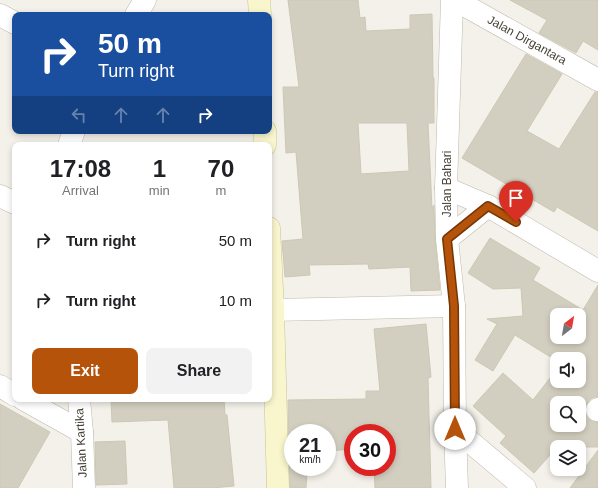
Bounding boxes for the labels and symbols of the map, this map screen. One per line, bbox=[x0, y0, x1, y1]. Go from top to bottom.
street label: Jalan Dirgantara bbox=[485, 13, 569, 68]
street label: Jalan Bahari bbox=[440, 151, 454, 217]
pin bbox=[499, 181, 533, 222]
north arrow bbox=[550, 308, 586, 344]
street label: Jalan Kartika bbox=[72, 408, 90, 478]
position arrow bbox=[434, 408, 476, 450]
speed limit sign: 30 bbox=[344, 424, 396, 476]

